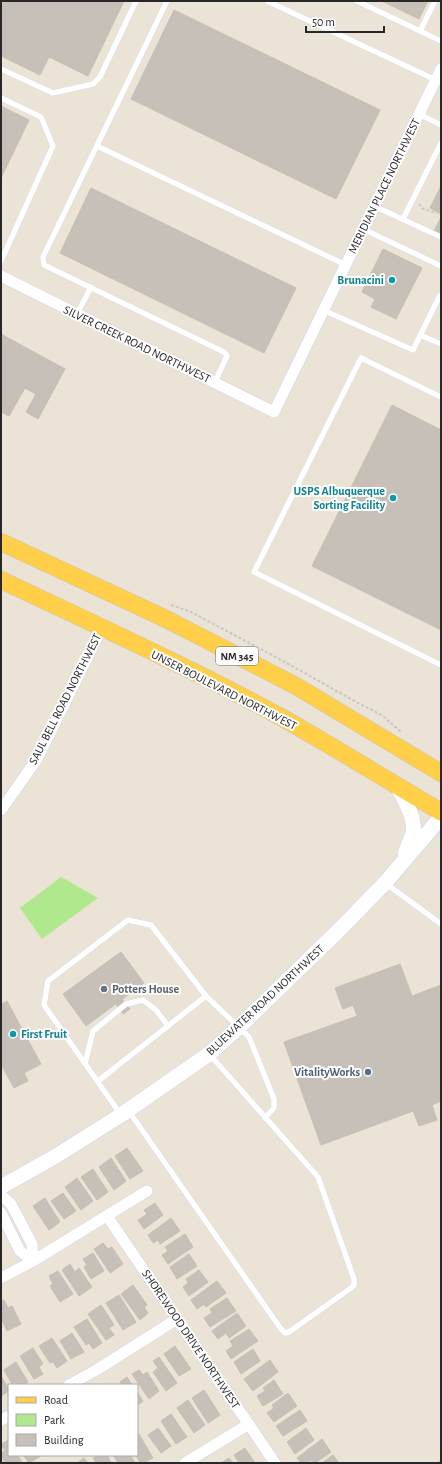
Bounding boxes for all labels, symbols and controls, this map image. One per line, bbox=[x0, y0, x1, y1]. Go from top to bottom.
scale bar bbox=[306, 8, 384, 34]
text: 50 m bbox=[312, 16, 335, 28]
street label: MERIDIAN PLACE NORTHWEST bbox=[346, 116, 422, 255]
place label: Brunacini bbox=[337, 274, 384, 286]
marker: Brunacini bbox=[387, 275, 397, 285]
street label: SILVER CREEK ROAD NORTHWEST bbox=[62, 303, 212, 385]
place label: USPS Albuquerque Sorting Facility bbox=[293, 485, 386, 512]
marker: USPS Albuquerque Sorting Facility bbox=[388, 493, 398, 503]
street label: SAUL BELL ROAD NORTHWEST bbox=[27, 631, 103, 766]
road number: NM 345 bbox=[216, 647, 258, 665]
street label: UNSER BOULEVARD NORTHWEST bbox=[149, 648, 299, 732]
street label: BLUEWATER ROAD NORTHWEST bbox=[204, 942, 326, 1058]
place label: Potters House bbox=[112, 983, 179, 995]
marker: Potters House bbox=[99, 984, 109, 994]
place label: First Fruit bbox=[21, 1028, 67, 1040]
marker: First Fruit bbox=[8, 1029, 18, 1039]
place label: VitalityWorks bbox=[294, 1066, 360, 1079]
marker: VitalityWorks bbox=[363, 1067, 373, 1077]
street label: SHOREWOOD DRIVE NORTHWEST bbox=[140, 1267, 242, 1411]
legend bbox=[8, 1384, 138, 1456]
text: Road bbox=[44, 1394, 68, 1406]
text: Park bbox=[44, 1414, 65, 1426]
text: Building bbox=[44, 1434, 84, 1446]

